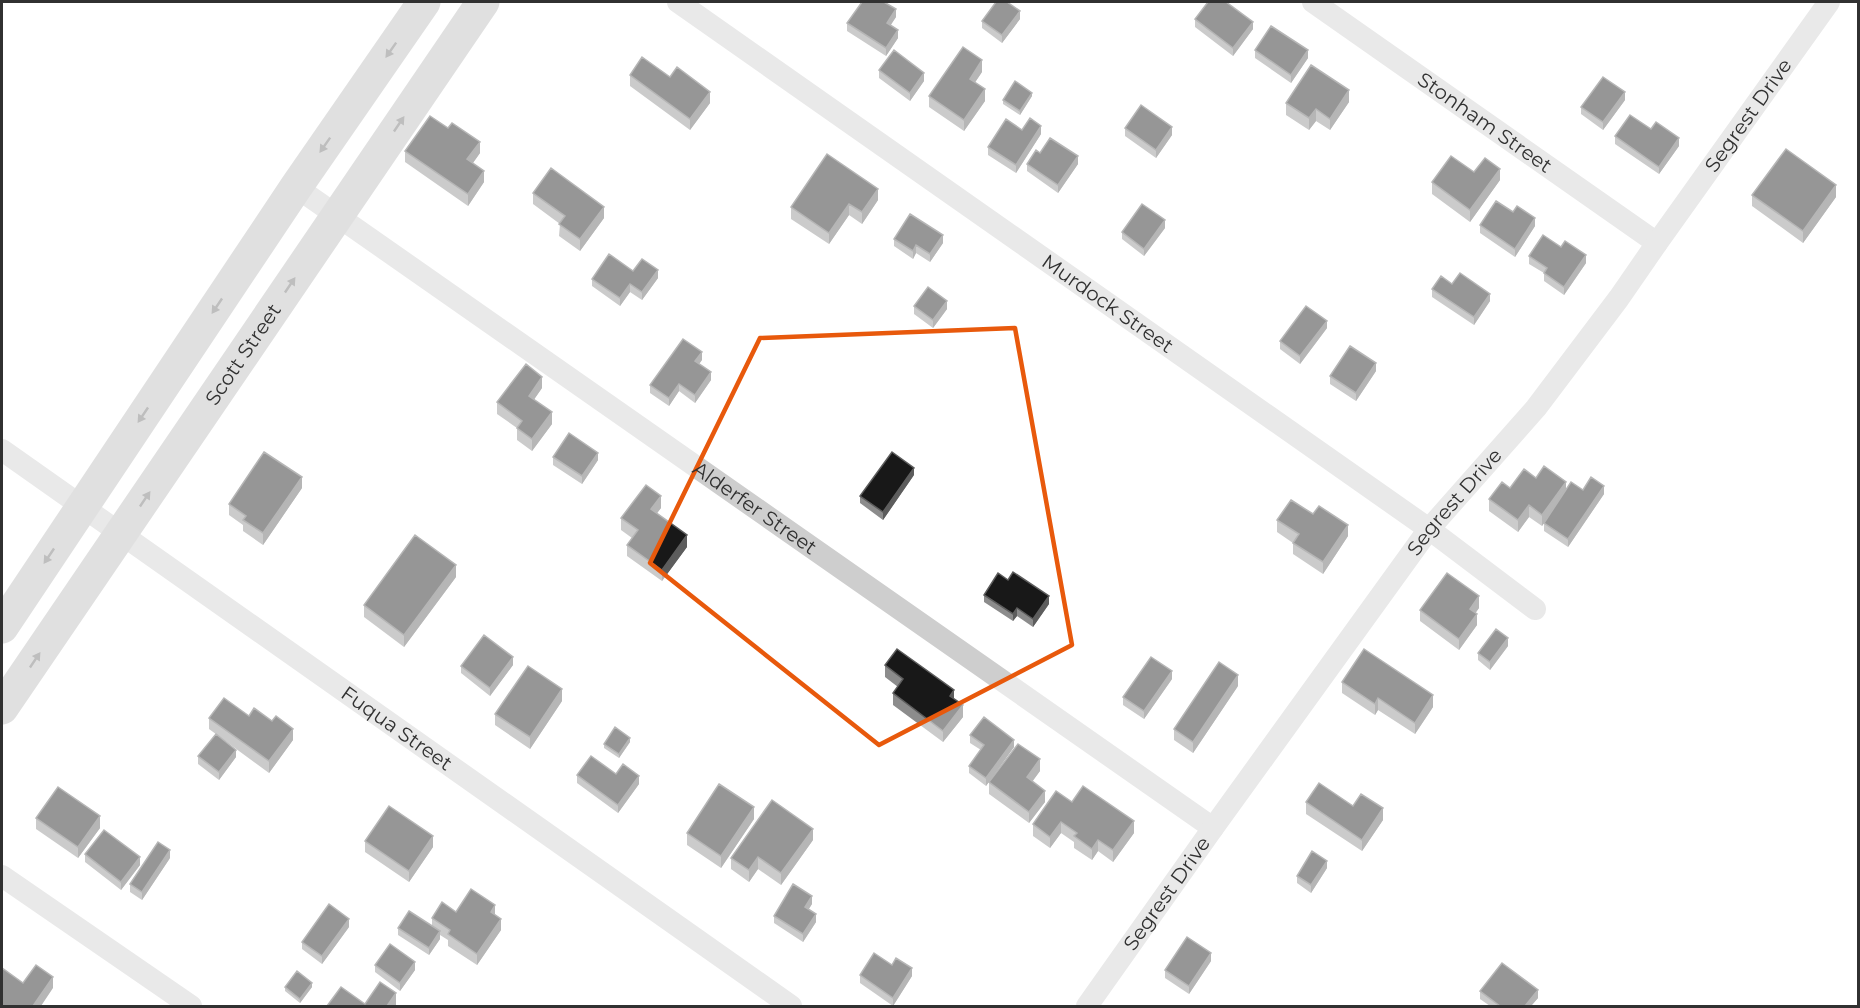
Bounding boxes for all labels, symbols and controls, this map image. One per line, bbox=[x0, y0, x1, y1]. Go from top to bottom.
one-way arrow bbox=[385, 41, 397, 57]
street label: Segrest Drive bbox=[1700, 54, 1797, 177]
street label: Stonham Street bbox=[1413, 67, 1557, 178]
one-way arrow bbox=[393, 116, 404, 132]
one-way arrow bbox=[319, 136, 331, 152]
street label: Murdock Street bbox=[1037, 249, 1178, 358]
one-way arrow bbox=[284, 278, 296, 294]
one-way arrow bbox=[211, 297, 222, 314]
street label: Scott Street bbox=[200, 299, 286, 410]
one-way arrow bbox=[137, 407, 149, 423]
street label: Segrest Drive bbox=[1402, 443, 1507, 560]
street label: Alderfer Street bbox=[688, 456, 822, 559]
one-way arrow bbox=[139, 491, 150, 507]
one-way arrow bbox=[44, 548, 55, 564]
one-way arrow bbox=[29, 652, 41, 668]
street label: Fuqua Street bbox=[337, 681, 457, 776]
street label: Segrest Drive bbox=[1118, 832, 1215, 955]

